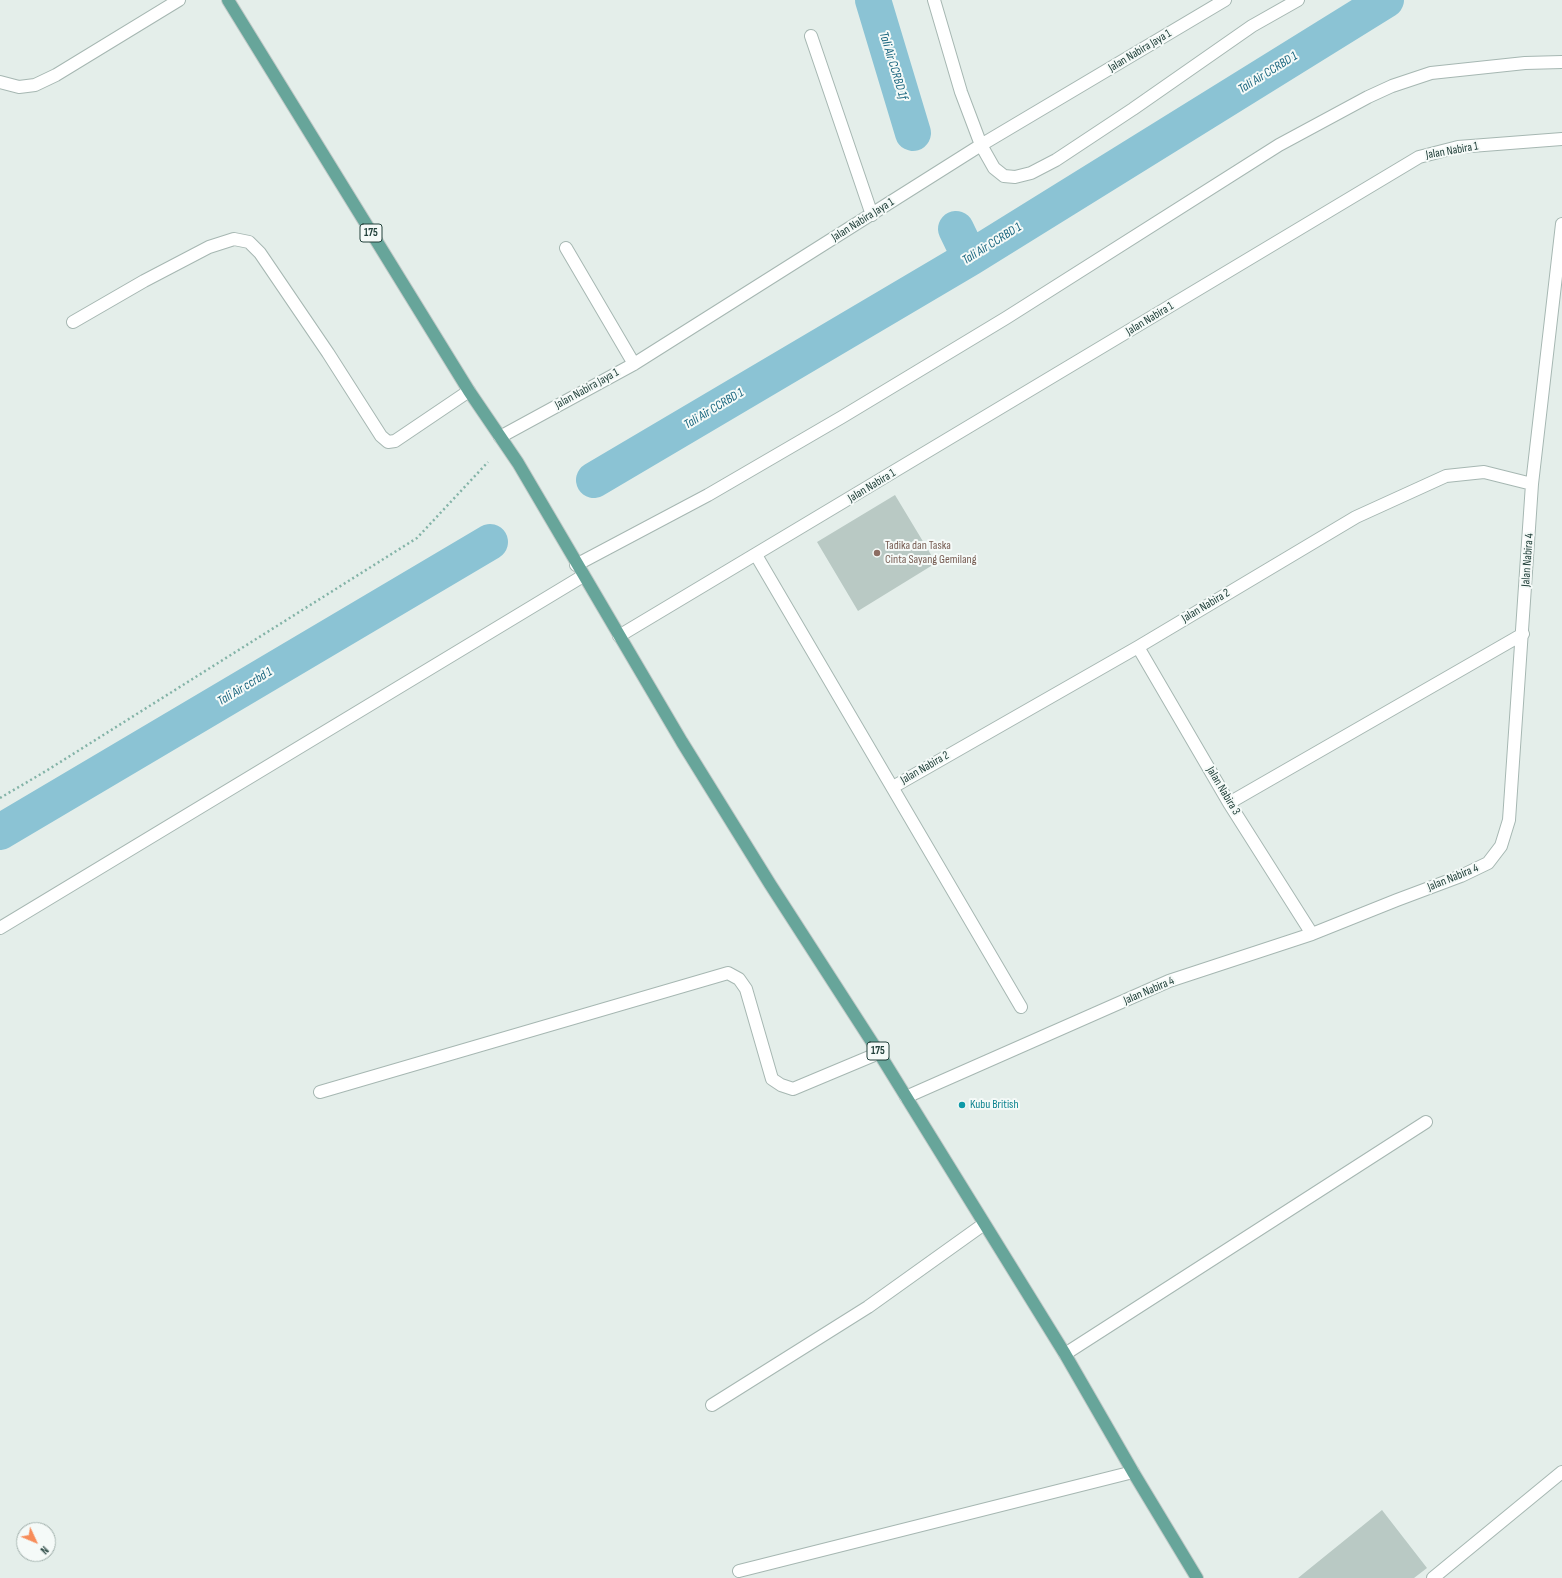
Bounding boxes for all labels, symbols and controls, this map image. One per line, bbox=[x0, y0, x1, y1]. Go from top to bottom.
street label: Jalan Nabira Jaya 1 bbox=[1106, 27, 1174, 75]
water label: Tali Air CCRBD 1f bbox=[875, 30, 911, 102]
water label: Tali Air CCRBD 1 bbox=[1236, 49, 1300, 97]
street label: Jalan Nabira 1 bbox=[1425, 139, 1479, 163]
street label: Jalan Nabira Jaya 1 bbox=[829, 195, 897, 245]
water label: Tali Air CCRBD 1 bbox=[960, 220, 1024, 268]
road number: 175 bbox=[360, 224, 382, 242]
street label: Jalan Nabira 1 bbox=[1124, 299, 1176, 339]
street label: Jalan Nabira Jaya 1 bbox=[553, 366, 621, 412]
water label: Tali Air CCRBD 1 bbox=[681, 385, 747, 433]
street label: Jalan Nabira 1 bbox=[846, 466, 898, 506]
street label: Jalan Nabira 4 bbox=[1519, 533, 1537, 587]
place label: Tadika dan Taska Cinta Sayang Gemilang bbox=[885, 539, 977, 567]
marker: Tadika dan Taska Cinta Sayang Gemilang bbox=[872, 548, 882, 558]
street label: Jalan Nabira 2 bbox=[1179, 586, 1233, 626]
water label: Tali Air ccrbd 1 bbox=[215, 665, 275, 709]
street label: Jalan Nabira 2 bbox=[898, 748, 952, 788]
street label: Jalan Nabira 3 bbox=[1203, 764, 1243, 818]
street label: Jalan Nabira 4 bbox=[1425, 861, 1481, 895]
street label: Jalan Nabira 4 bbox=[1121, 974, 1177, 1008]
road number: 175 bbox=[867, 1042, 889, 1060]
place label: Kubu British bbox=[970, 1098, 1019, 1112]
marker: Kubu British bbox=[957, 1100, 967, 1110]
north arrow bbox=[16, 1522, 56, 1562]
text: N bbox=[38, 1543, 51, 1557]

